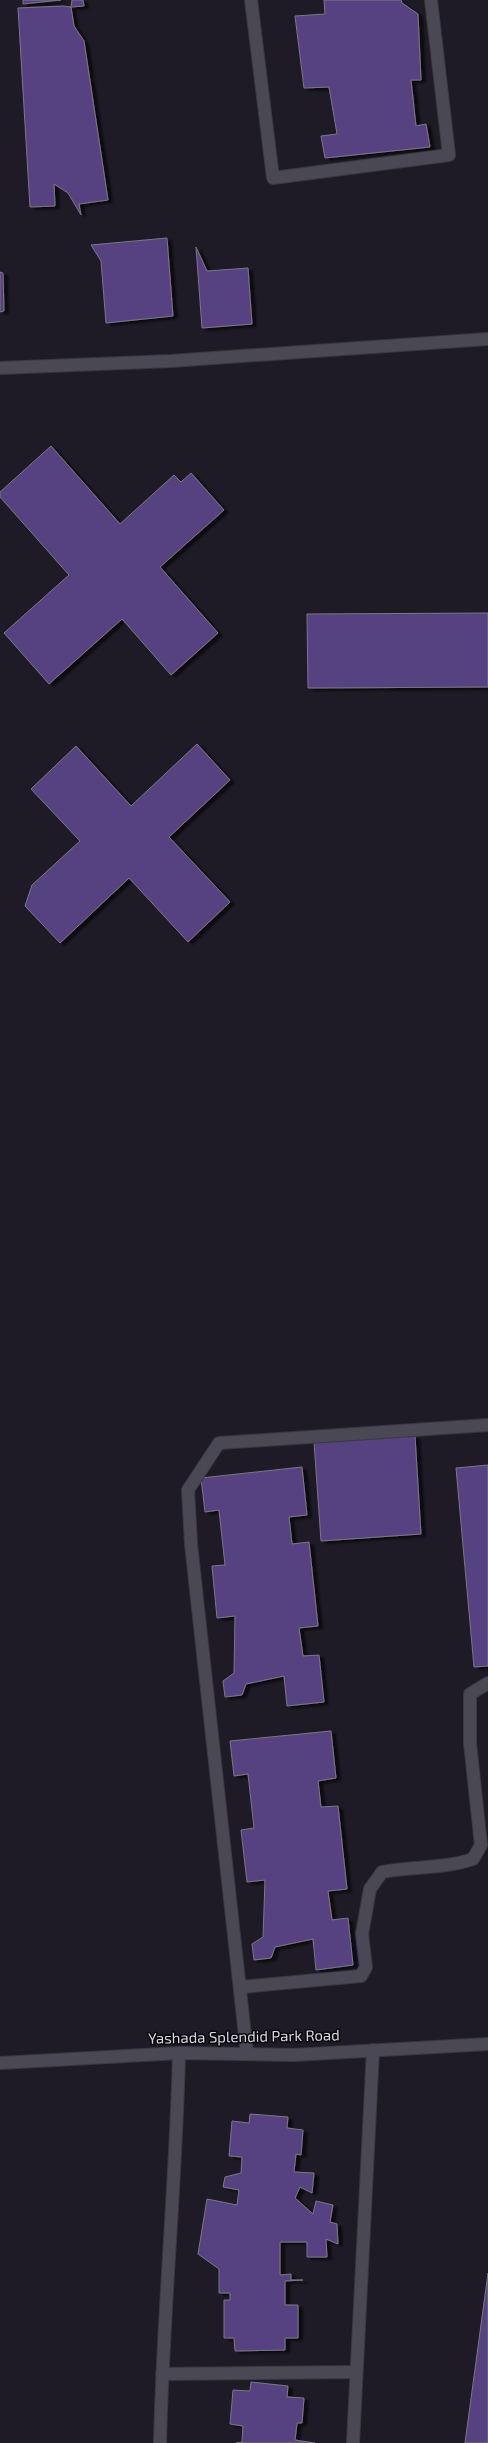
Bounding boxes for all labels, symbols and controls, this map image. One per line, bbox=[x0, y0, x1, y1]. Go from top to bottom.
street label: Yashada Splendid Park Road bbox=[148, 2025, 340, 2047]

